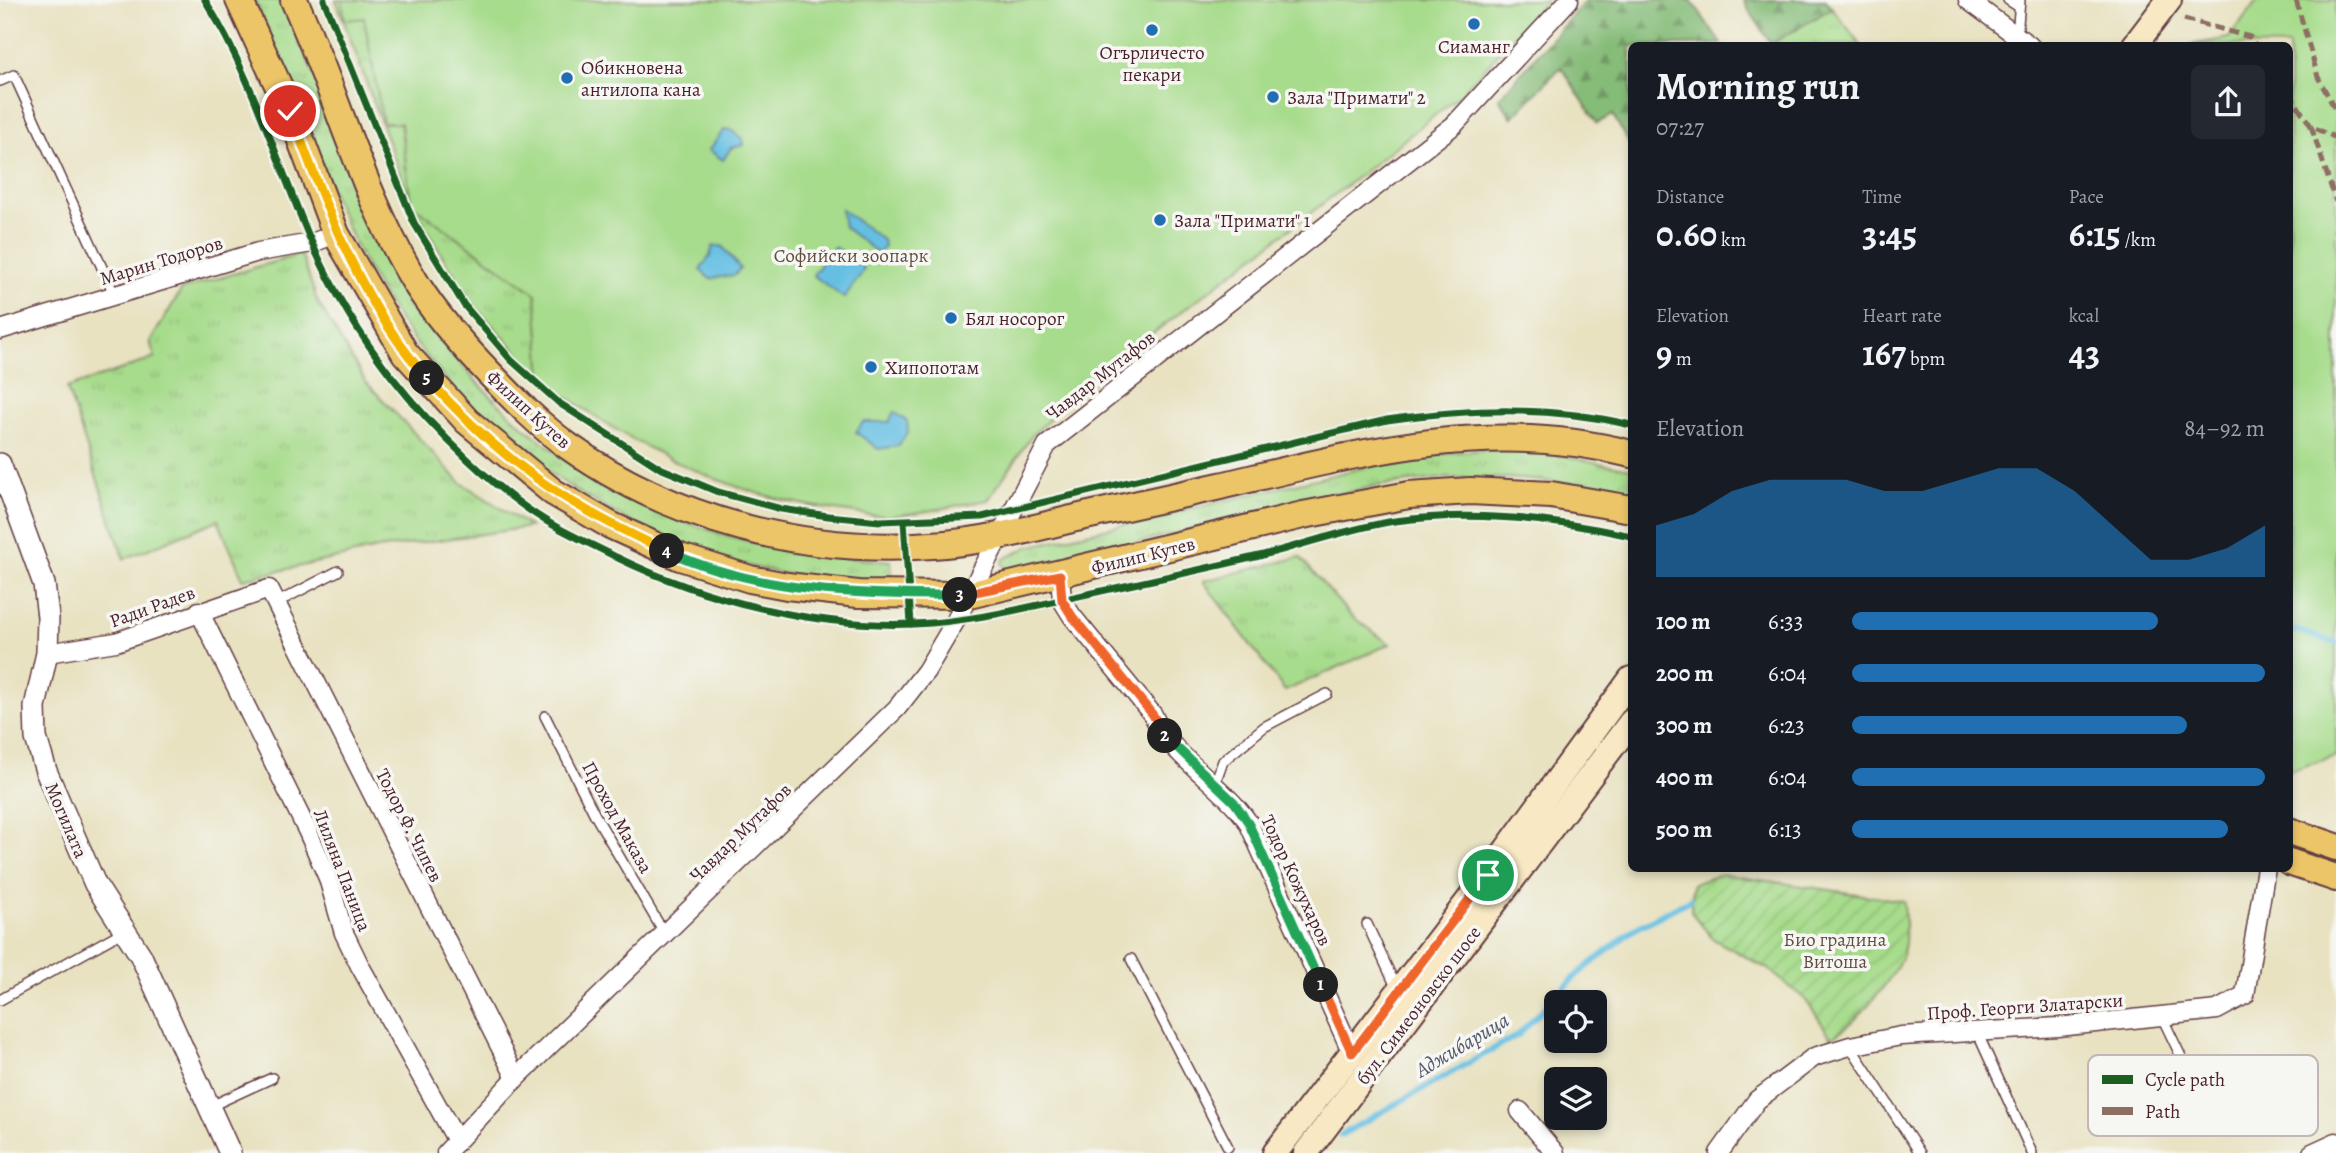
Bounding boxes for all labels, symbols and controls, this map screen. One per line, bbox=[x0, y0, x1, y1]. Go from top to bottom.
marker: Сиаманг bbox=[1466, 16, 1482, 32]
marker: Огърличесто пекари bbox=[1144, 22, 1160, 38]
place label: Сиаманг bbox=[1438, 34, 1510, 60]
place label: Огърличесто пекари bbox=[1099, 40, 1205, 88]
place label: Обикновена антилопа кана bbox=[581, 55, 701, 103]
text: Morning run bbox=[1656, 60, 1860, 112]
button: share bbox=[2191, 65, 2265, 139]
marker: Обикновена антилопа кана bbox=[559, 70, 575, 86]
pin bbox=[260, 81, 320, 141]
place label: Зала "Примати" 2 bbox=[1287, 85, 1426, 111]
marker: Зала "Примати" 2 bbox=[1265, 89, 1281, 105]
icon: check bbox=[271, 92, 309, 130]
text: 07:27 bbox=[1656, 112, 1704, 143]
text: Distance bbox=[1656, 184, 1724, 210]
text: Time bbox=[1862, 184, 1902, 210]
text: Pace bbox=[2069, 184, 2104, 210]
place label: Зала "Примати" 1 bbox=[1174, 208, 1311, 234]
text: 0.60 bbox=[1656, 210, 1717, 258]
text: 3:45 bbox=[1862, 210, 1917, 258]
text: 6:15 bbox=[2069, 210, 2121, 258]
marker: Зала "Примати" 1 bbox=[1152, 212, 1168, 228]
text: km bbox=[1717, 227, 1746, 253]
text: /km bbox=[2121, 227, 2156, 253]
street label: Марин Тодоров bbox=[97, 230, 226, 292]
park label: Софийски зоопарк bbox=[774, 243, 928, 269]
text: Elevation bbox=[1656, 303, 1729, 329]
text: Heart rate bbox=[1862, 303, 1942, 329]
text: kcal bbox=[2069, 303, 2099, 329]
place label: Бял носорог bbox=[965, 306, 1065, 332]
marker: Бял носорог bbox=[943, 310, 959, 326]
street label: Чавдар Мутафов bbox=[1040, 325, 1161, 427]
text: 9 bbox=[1656, 329, 1672, 377]
text: 167 bbox=[1862, 329, 1906, 377]
text: 43 bbox=[2069, 329, 2100, 377]
text: m bbox=[1672, 346, 1692, 372]
text: bpm bbox=[1906, 346, 1945, 372]
place label: Хипопотам bbox=[885, 355, 979, 381]
marker: Хипопотам bbox=[863, 359, 879, 375]
pin: 5 bbox=[410, 360, 444, 396]
text: 5 bbox=[422, 364, 431, 390]
street label: Филип Кутев bbox=[480, 365, 576, 455]
text: Elevation bbox=[1656, 413, 1744, 444]
text: 84–92 m bbox=[2184, 413, 2265, 444]
street label: Филип Кутев bbox=[1089, 531, 1198, 581]
pin: 4 bbox=[650, 534, 684, 568]
text: 4 bbox=[662, 537, 671, 563]
pin: 3 bbox=[942, 578, 978, 612]
street label: Ради Радев bbox=[106, 580, 199, 634]
text: 3 bbox=[955, 581, 964, 607]
text: 100 m bbox=[1656, 606, 1711, 637]
text: 6:33 bbox=[1768, 606, 1803, 637]
text: 200 m bbox=[1656, 658, 1714, 689]
text: 6:04 bbox=[1768, 658, 1807, 689]
text: 300 m bbox=[1656, 710, 1712, 741]
text: 6:23 bbox=[1768, 710, 1805, 741]
pin: 2 bbox=[1148, 718, 1182, 754]
text: 2 bbox=[1160, 722, 1169, 748]
street label: Проход Маказа bbox=[576, 757, 659, 878]
text: 400 m bbox=[1656, 762, 1713, 793]
text: 6:04 bbox=[1768, 762, 1807, 793]
street label: Тодор Ф. Чипев bbox=[369, 764, 449, 887]
street label: Чавдар Мутафов bbox=[684, 777, 797, 888]
street label: Могилата bbox=[39, 779, 94, 862]
street label: Лиляна Паница bbox=[307, 806, 377, 935]
street label: Тодор Кожухаров bbox=[1254, 811, 1338, 950]
text: 500 m bbox=[1656, 814, 1712, 845]
text: 6:13 bbox=[1768, 814, 1802, 845]
pin bbox=[1458, 845, 1518, 905]
icon: arrive bbox=[1469, 856, 1507, 894]
street label: бул. Симеоновско шосе bbox=[1350, 921, 1487, 1091]
park label: Био градина Витоша bbox=[1784, 927, 1887, 975]
pin: 1 bbox=[1304, 968, 1338, 1002]
text: 1 bbox=[1317, 971, 1324, 997]
street label: Проф. Георги Златарски bbox=[1926, 987, 2124, 1027]
map controls bbox=[1544, 990, 1607, 1130]
button: locate bbox=[1544, 990, 1607, 1053]
water label: Аджибарица bbox=[1409, 1006, 1514, 1085]
legend bbox=[2088, 1055, 2318, 1136]
button: layers bbox=[1544, 1067, 1607, 1130]
text: Cycle path bbox=[2145, 1067, 2225, 1093]
text: Path bbox=[2145, 1099, 2180, 1125]

